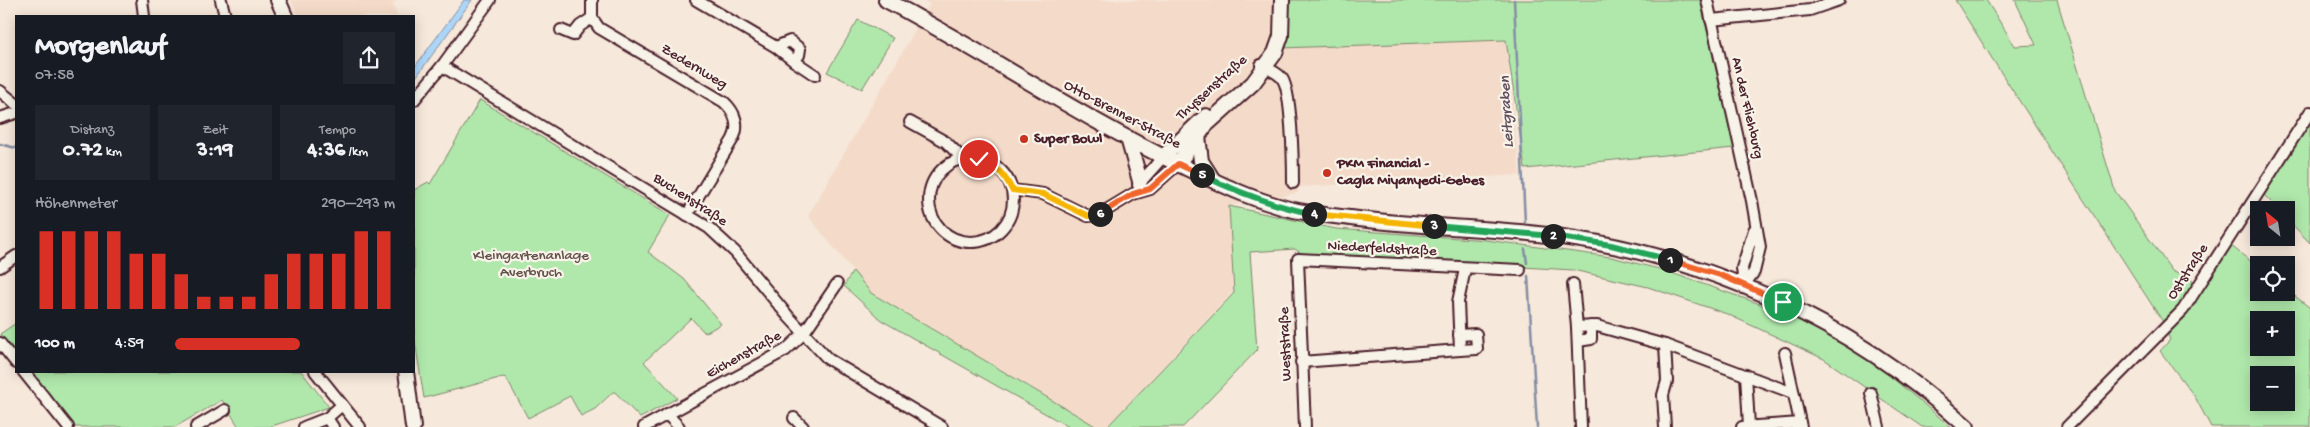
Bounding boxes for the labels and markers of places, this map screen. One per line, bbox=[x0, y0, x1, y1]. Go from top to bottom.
place label: Super Bowl bbox=[1034, 130, 1103, 148]
marker: Super Bowl bbox=[1018, 133, 1030, 145]
pin bbox=[958, 138, 1000, 180]
place label: PKM Financial - Cagla Miyanyedi-Gebes bbox=[1336, 155, 1485, 190]
pin: 5 bbox=[1190, 162, 1214, 188]
marker: PKM Financial - Cagla Miyanyedi-Gebes bbox=[1321, 167, 1333, 179]
pin: 6 bbox=[1088, 202, 1112, 226]
pin: 4 bbox=[1302, 202, 1326, 226]
pin: 3 bbox=[1422, 214, 1446, 238]
pin: 2 bbox=[1540, 224, 1566, 248]
pin: 1 bbox=[1658, 248, 1682, 272]
pin bbox=[1762, 281, 1804, 323]

